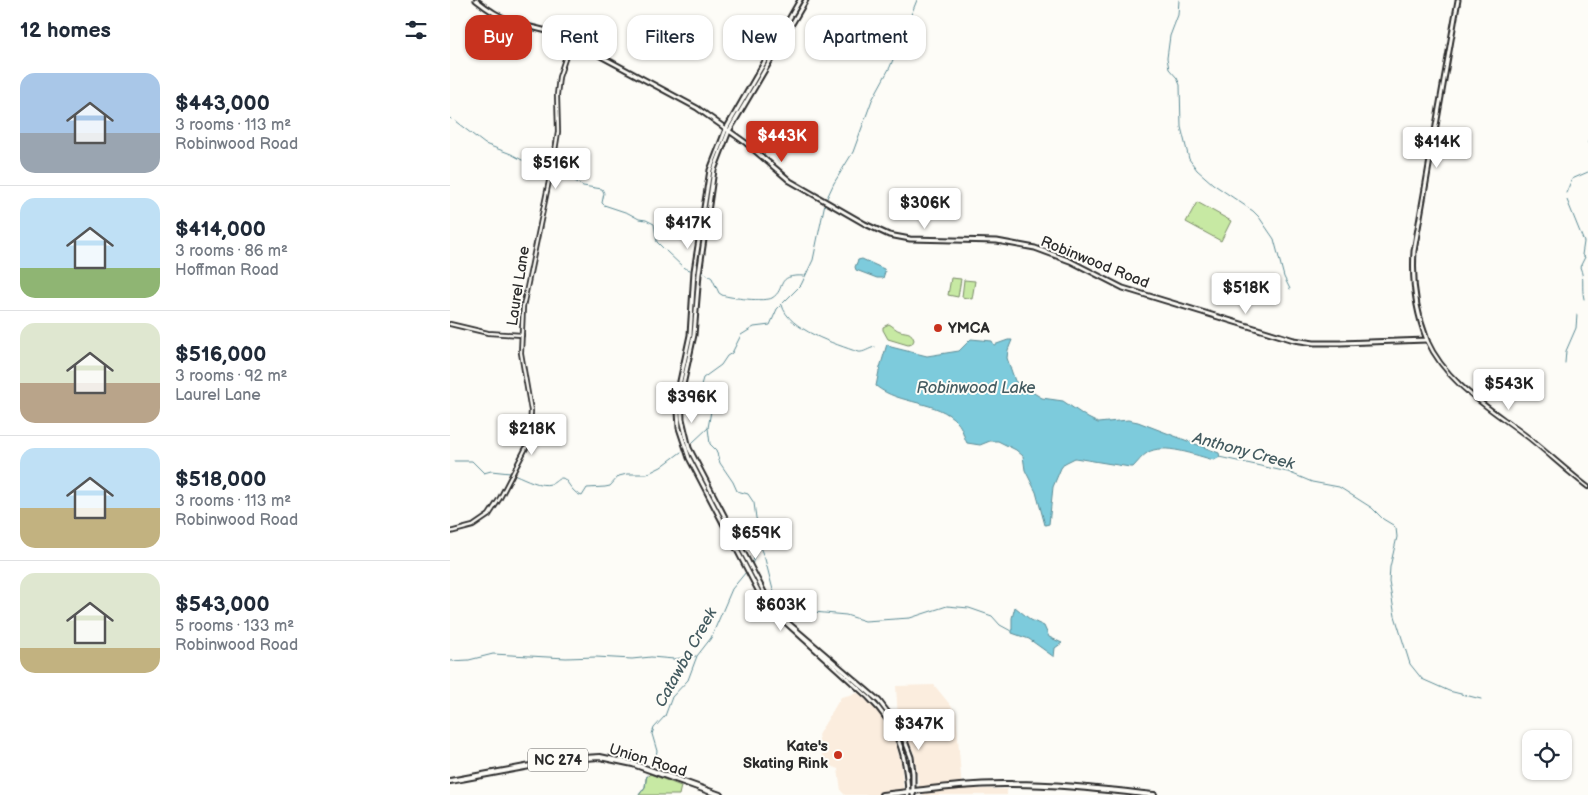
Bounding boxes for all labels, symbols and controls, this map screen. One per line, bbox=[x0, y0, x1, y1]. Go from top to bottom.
chip: Buy bbox=[465, 15, 532, 60]
chip: Rent bbox=[542, 15, 617, 60]
chip: Filters bbox=[627, 15, 713, 60]
chip: New bbox=[723, 15, 795, 60]
chip: Apartment bbox=[805, 15, 926, 60]
icon: filters bbox=[402, 16, 430, 44]
text: 12 homes bbox=[20, 18, 111, 43]
text: $443,000 bbox=[175, 91, 270, 116]
icon: home bbox=[60, 93, 120, 153]
text: 3 rooms · 113 m² bbox=[175, 116, 291, 135]
pin: $443K bbox=[747, 120, 817, 163]
pin: $414K bbox=[1402, 126, 1472, 169]
text: $443K bbox=[757, 127, 807, 146]
text: $414K bbox=[1414, 133, 1460, 152]
text: Robinwood Road bbox=[175, 135, 298, 154]
pin: $516K bbox=[521, 148, 591, 190]
text: $516K bbox=[532, 154, 580, 173]
pin: $306K bbox=[890, 188, 960, 230]
text: $306K bbox=[900, 194, 950, 213]
pin: $417K bbox=[653, 208, 723, 250]
text: $417K bbox=[665, 214, 711, 233]
text: $414,000 bbox=[175, 217, 266, 242]
icon: home bbox=[60, 218, 120, 278]
street label: Robinwood Road bbox=[1038, 232, 1152, 293]
text: 3 rooms · 86 m² bbox=[175, 242, 288, 261]
street label: Laurel Lane bbox=[503, 245, 534, 327]
text: Hoffman Road bbox=[175, 261, 279, 280]
pin: $518K bbox=[1211, 272, 1281, 315]
text: $518K bbox=[1222, 279, 1270, 298]
place label: YMCA bbox=[948, 319, 990, 338]
marker: YMCA bbox=[932, 322, 944, 334]
text: $516,000 bbox=[175, 342, 266, 367]
icon: home bbox=[60, 343, 120, 403]
text: 3 rooms · 92 m² bbox=[175, 367, 288, 386]
pin: $543K bbox=[1474, 368, 1544, 411]
text: $543K bbox=[1484, 375, 1534, 394]
water label: Robinwood Lake bbox=[916, 379, 1036, 398]
pin: $396K bbox=[657, 382, 727, 424]
text: Laurel Lane bbox=[175, 386, 261, 405]
text: $396K bbox=[667, 388, 717, 407]
pin: $218K bbox=[497, 414, 567, 456]
text: $218K bbox=[508, 420, 556, 439]
water label: Anthony Creek bbox=[1190, 428, 1298, 474]
text: $518,000 bbox=[175, 467, 266, 492]
icon: home bbox=[60, 468, 120, 528]
text: 3 rooms · 113 m² bbox=[175, 492, 291, 511]
text: Robinwood Road bbox=[175, 511, 298, 530]
pin: $659K bbox=[721, 518, 791, 560]
text: $659K bbox=[731, 524, 781, 543]
pin: $603K bbox=[746, 590, 816, 632]
text: $543,000 bbox=[175, 592, 270, 617]
icon: home bbox=[60, 593, 120, 653]
text: $603K bbox=[756, 596, 806, 615]
water label: Catawba Creek bbox=[651, 604, 722, 711]
text: 5 rooms · 133 m² bbox=[175, 617, 294, 636]
text: Robinwood Road bbox=[175, 636, 298, 655]
pin: $347K bbox=[884, 708, 954, 751]
text: $347K bbox=[894, 715, 944, 734]
map controls bbox=[1522, 730, 1572, 780]
button: locate bbox=[1522, 730, 1572, 780]
place label: Kate's Skating Rink bbox=[743, 737, 828, 773]
street label: Union Road bbox=[607, 740, 689, 781]
road number: NC 274 bbox=[528, 748, 588, 772]
marker: Kate's Skating Rink bbox=[832, 749, 844, 761]

